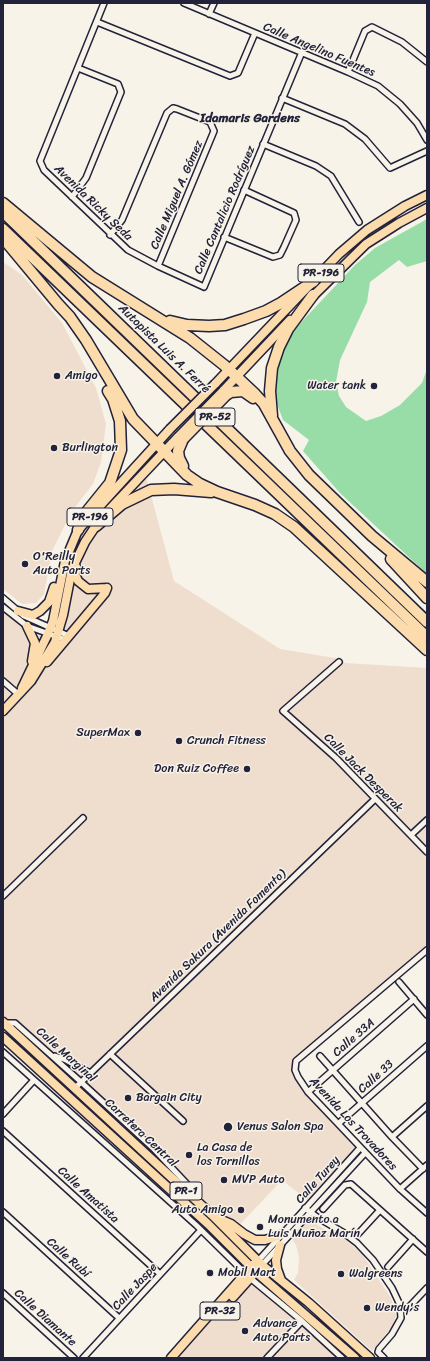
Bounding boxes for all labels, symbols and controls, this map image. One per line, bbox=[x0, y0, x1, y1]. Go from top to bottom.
street label: Calle Angelino Fuentes bbox=[261, 20, 377, 80]
district label: Idamaris Gardens bbox=[200, 111, 300, 127]
street label: Calle Miguel A. Gómez bbox=[148, 138, 206, 252]
street label: Calle Cantalicio Rodríguez bbox=[191, 144, 259, 276]
street label: Avenida Ricky Seda bbox=[51, 162, 135, 244]
road number: PR-196 bbox=[298, 264, 344, 282]
street label: Autopista Luis A. Ferré bbox=[115, 301, 213, 397]
place label: Amigo bbox=[65, 369, 98, 383]
marker: Amigo bbox=[52, 371, 62, 381]
place label: Water tank bbox=[307, 379, 366, 393]
marker: Water tank bbox=[369, 381, 379, 391]
road number: PR-52 bbox=[195, 408, 235, 426]
place label: Burlington bbox=[62, 441, 118, 455]
marker: Burlington bbox=[49, 443, 59, 453]
road number: PR-196 bbox=[67, 508, 113, 526]
place label: O'Reilly Auto Parts bbox=[33, 550, 90, 578]
marker: O'Reilly Auto Parts bbox=[20, 559, 30, 569]
place label: SuperMax bbox=[76, 726, 130, 740]
marker: SuperMax bbox=[133, 728, 143, 738]
street label: Calle Jack Desperak bbox=[321, 731, 405, 815]
place label: Crunch Fitness bbox=[187, 734, 266, 748]
marker: Crunch Fitness bbox=[174, 736, 184, 746]
place label: Don Ruiz Coffee bbox=[154, 762, 239, 776]
marker: Don Ruiz Coffee bbox=[242, 764, 252, 774]
street label: Avenida Sakura (Avenida Fomento) bbox=[147, 867, 289, 1005]
street label: Calle 33A bbox=[330, 1016, 378, 1060]
street label: Calle Marginal bbox=[33, 1024, 99, 1086]
street label: Calle 33 bbox=[355, 1057, 397, 1097]
street label: Avenida Los Trovadores bbox=[306, 1074, 400, 1174]
place label: Bargain City bbox=[136, 1091, 202, 1105]
marker: Bargain City bbox=[123, 1093, 133, 1103]
street label: Carretera Central bbox=[102, 1096, 180, 1170]
place label: Venus Salon Spa bbox=[237, 1120, 323, 1134]
marker: Venus Salon Spa bbox=[222, 1121, 234, 1133]
place label: La Casa de los Tornillos bbox=[197, 1141, 260, 1169]
marker: La Casa de los Tornillos bbox=[184, 1150, 194, 1160]
street label: Calle Turey bbox=[293, 1153, 343, 1207]
street label: Calle Amatista bbox=[54, 1164, 122, 1226]
place label: MVP Auto bbox=[232, 1173, 285, 1187]
marker: MVP Auto bbox=[219, 1175, 229, 1185]
road number: PR-1 bbox=[170, 1182, 202, 1200]
place label: Auto Amigo bbox=[172, 1203, 233, 1217]
marker: Auto Amigo bbox=[236, 1205, 246, 1215]
place label: Monumento a Luis Muñoz Marín bbox=[268, 1213, 360, 1241]
marker: Monumento a Luis Muñoz Marín bbox=[255, 1222, 265, 1232]
street label: Calle Rubí bbox=[43, 1235, 93, 1281]
street label: Calle Jaspe bbox=[110, 1260, 160, 1314]
place label: Mobil Mart bbox=[218, 1266, 276, 1280]
place label: Walgreens bbox=[349, 1267, 403, 1281]
marker: Mobil Mart bbox=[205, 1268, 215, 1278]
marker: Walgreens bbox=[336, 1269, 346, 1279]
street label: Calle Diamante bbox=[11, 1286, 79, 1350]
place label: Wendy's bbox=[375, 1301, 419, 1315]
road number: PR-32 bbox=[200, 1302, 240, 1320]
marker: Wendy's bbox=[362, 1303, 372, 1313]
place label: Advance Auto Parts bbox=[253, 1317, 310, 1345]
marker: Advance Auto Parts bbox=[240, 1326, 250, 1336]

